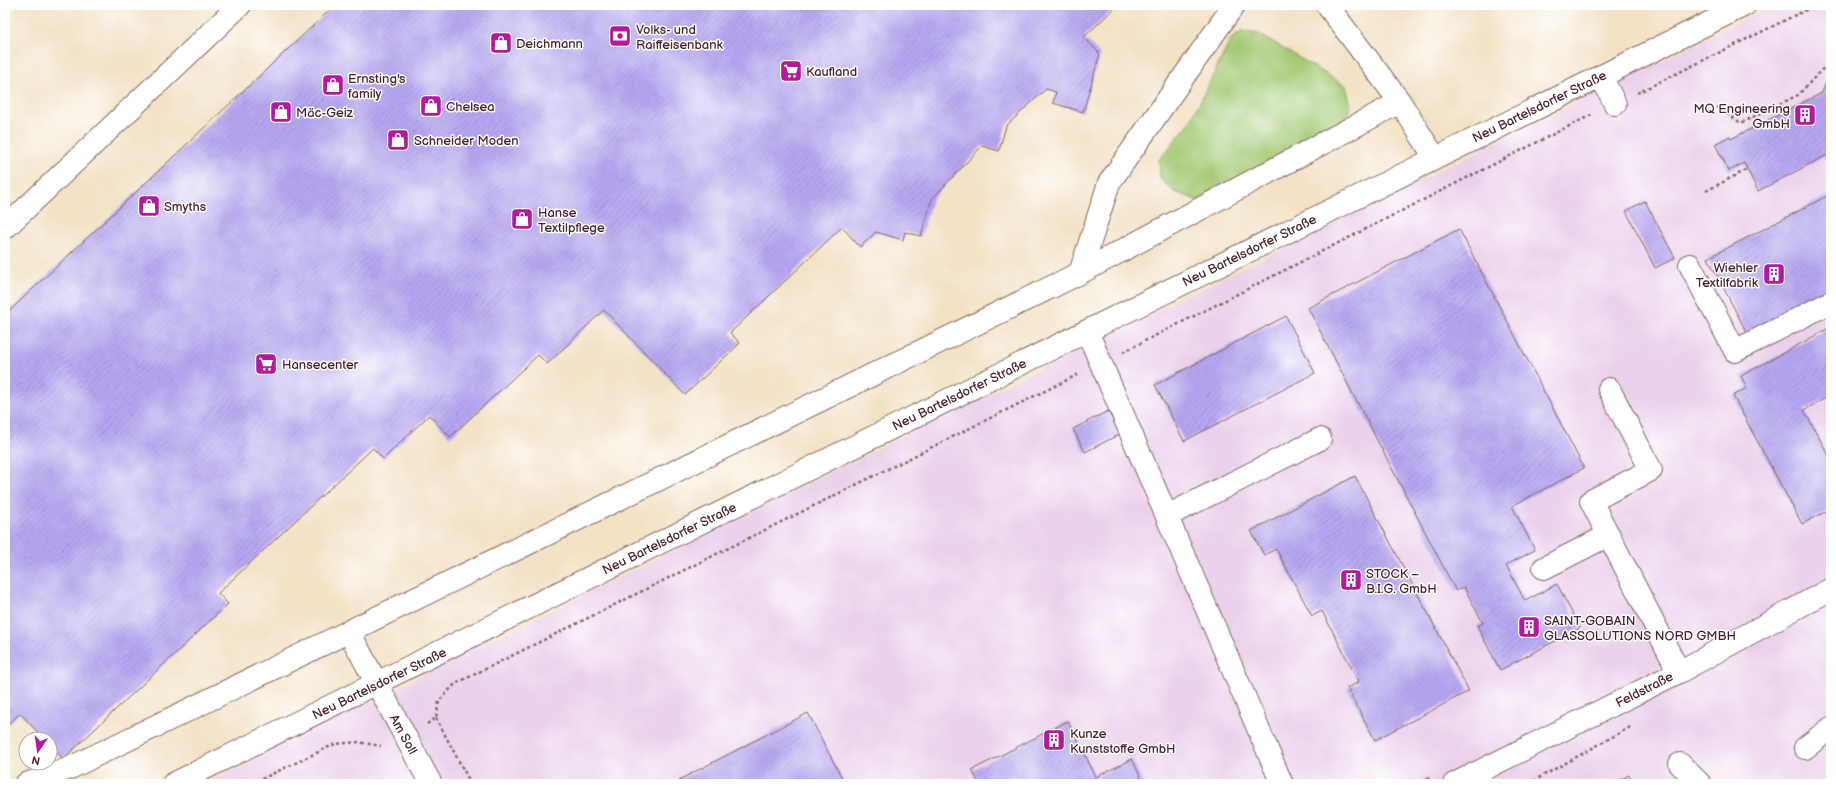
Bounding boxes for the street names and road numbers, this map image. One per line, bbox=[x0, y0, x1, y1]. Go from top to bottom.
street label: Neu Bartelsdorfer Straße bbox=[1470, 67, 1609, 146]
street label: Neu Bartelsdorfer Straße bbox=[1180, 211, 1319, 290]
street label: Neu Bartelsdorfer Straße bbox=[890, 355, 1029, 434]
street label: Neu Bartelsdorfer Straße bbox=[600, 499, 739, 578]
street label: Neu Bartelsdorfer Straße bbox=[310, 644, 449, 723]
street label: Feldstraße bbox=[1613, 668, 1676, 711]
street label: Am Soll bbox=[386, 712, 421, 757]

